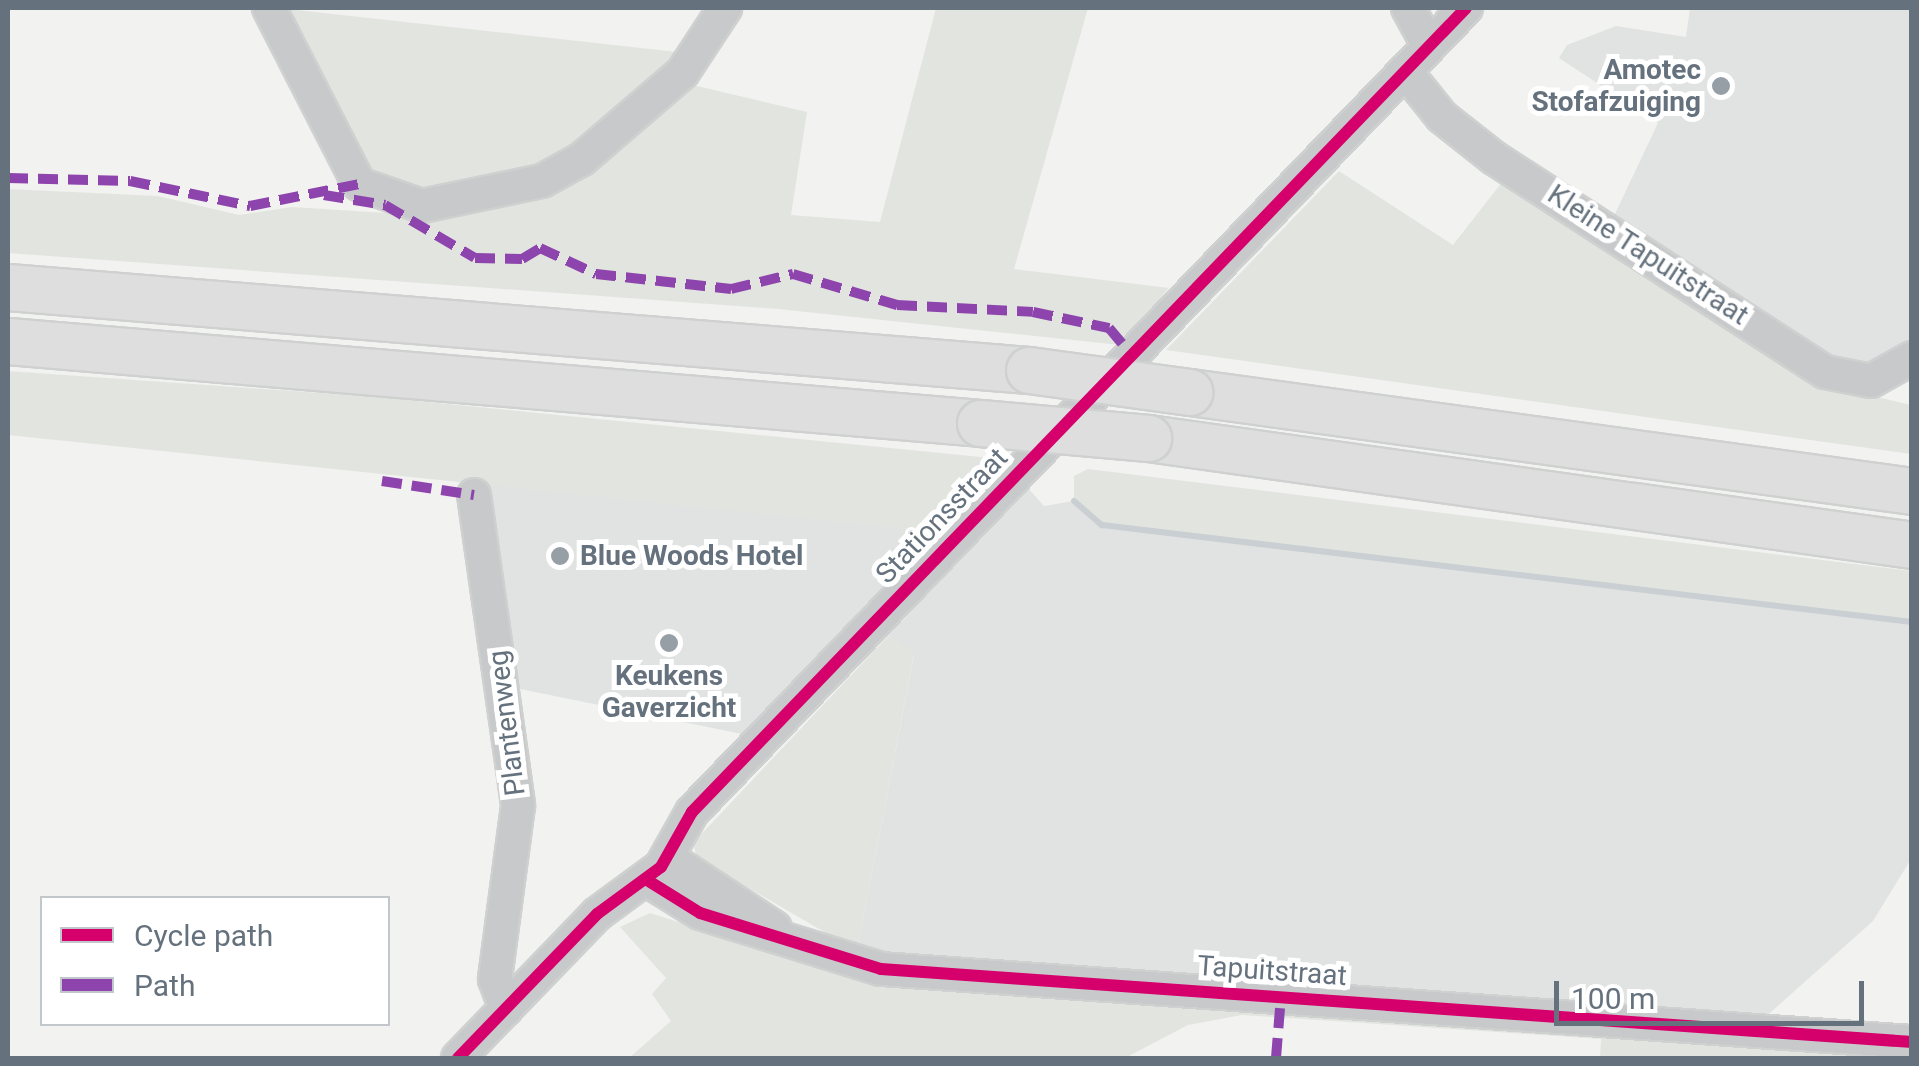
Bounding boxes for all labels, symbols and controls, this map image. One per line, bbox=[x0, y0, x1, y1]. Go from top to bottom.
place label: Amotec Stofafzuiging bbox=[1531, 53, 1701, 119]
marker: Amotec Stofafzuiging bbox=[1710, 75, 1732, 97]
street label: Kleine Tapuitstraat bbox=[1541, 177, 1755, 333]
street label: Stationsstraat bbox=[869, 441, 1015, 591]
place label: Blue Woods Hotel bbox=[580, 539, 803, 573]
marker: Blue Woods Hotel bbox=[549, 545, 571, 567]
marker: Keukens Gaverzicht bbox=[658, 632, 680, 654]
street label: Plantenweg bbox=[481, 648, 533, 798]
place label: Keukens Gaverzicht bbox=[602, 659, 736, 725]
legend bbox=[40, 896, 390, 1026]
text: Cycle path bbox=[134, 918, 273, 953]
street label: Tapuitstraat bbox=[1196, 949, 1348, 993]
scale bar bbox=[1559, 961, 1869, 1023]
text: Path bbox=[134, 968, 195, 1003]
text: 100 m bbox=[1571, 981, 1655, 1016]

